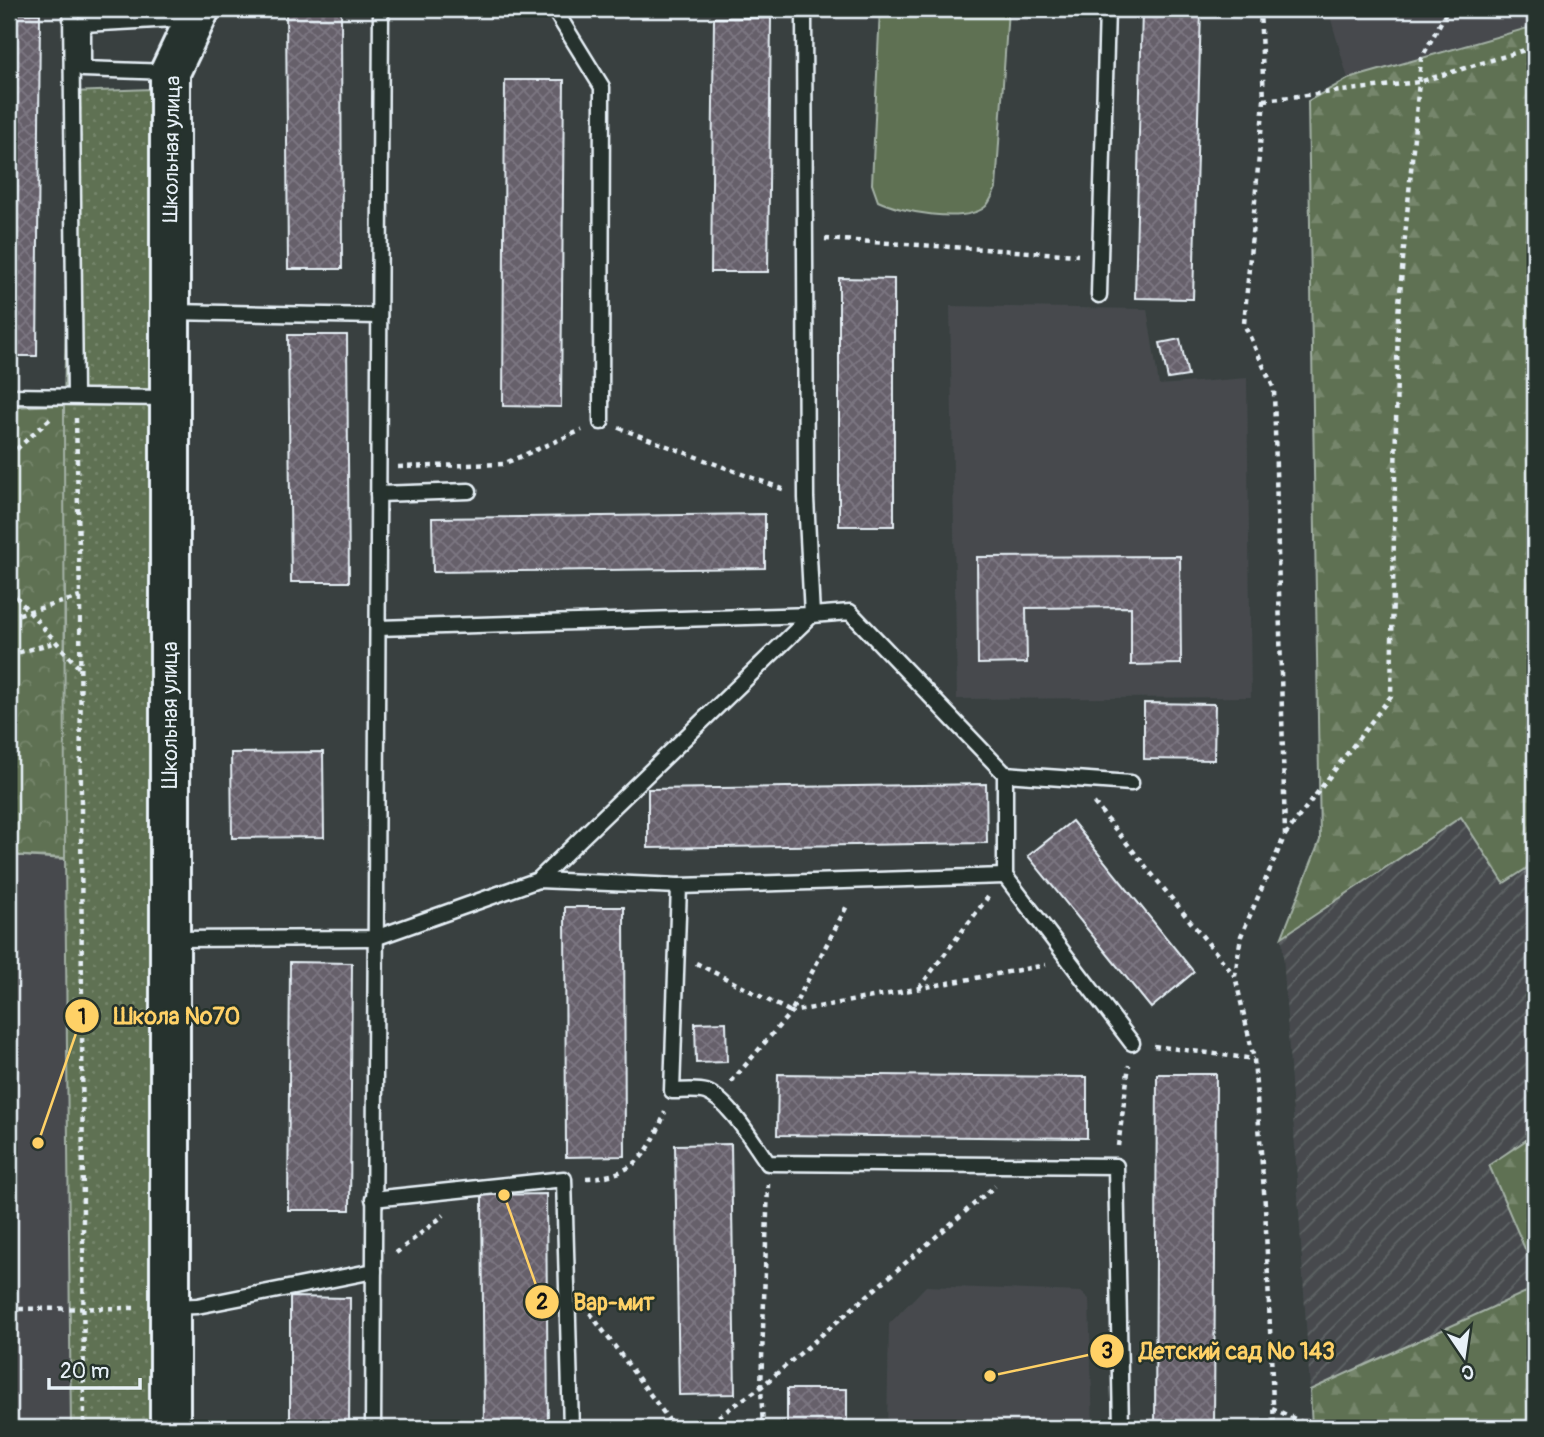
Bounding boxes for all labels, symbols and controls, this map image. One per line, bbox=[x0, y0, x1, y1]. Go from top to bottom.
street label: Школьная улица bbox=[157, 75, 187, 223]
street label: Школьная улица bbox=[157, 642, 184, 788]
callout: Школа №70 bbox=[64, 994, 254, 1038]
text: Школа №70 bbox=[113, 1002, 240, 1031]
text: 1 bbox=[78, 1004, 86, 1031]
callout: Вар-мит bbox=[524, 1280, 669, 1324]
text: Вар-мит bbox=[573, 1288, 655, 1317]
text: 2 bbox=[536, 1289, 548, 1316]
north arrow bbox=[1428, 1322, 1498, 1392]
callout: Детский сад № 143 bbox=[1090, 1329, 1348, 1373]
text: Детский сад № 143 bbox=[1137, 1337, 1335, 1366]
text: 3 bbox=[1101, 1338, 1113, 1365]
scale bar bbox=[49, 1346, 140, 1390]
text: 20 m bbox=[60, 1358, 109, 1385]
text: С bbox=[1459, 1359, 1476, 1385]

